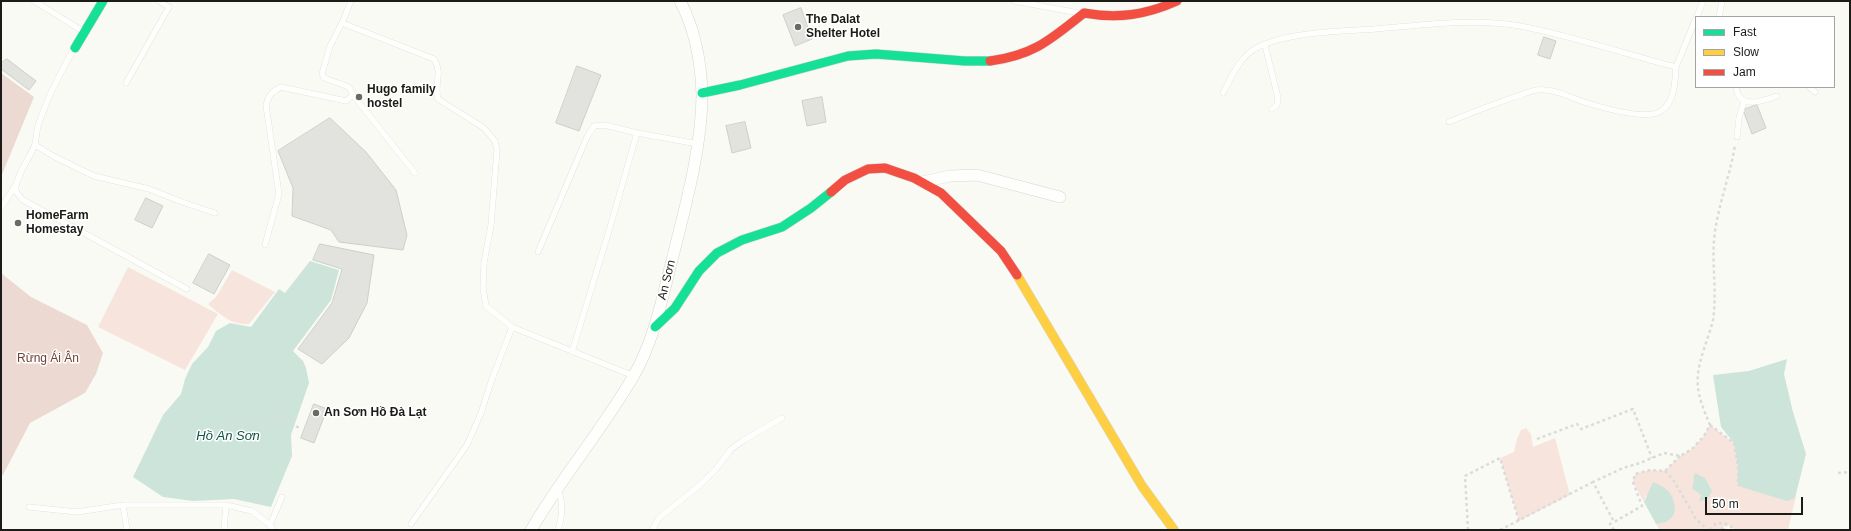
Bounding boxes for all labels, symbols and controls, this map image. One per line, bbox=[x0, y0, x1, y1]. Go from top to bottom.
place label: The Dalat Shelter Hotel bbox=[806, 13, 880, 41]
legend bbox=[1695, 16, 1835, 88]
marker: The Dalat Shelter Hotel bbox=[793, 22, 803, 32]
text: Fast bbox=[1733, 25, 1756, 39]
text: Slow bbox=[1733, 45, 1759, 59]
text: Jam bbox=[1733, 65, 1756, 79]
place label: Hugo family hostel bbox=[367, 83, 436, 111]
marker: Hugo family hostel bbox=[354, 92, 364, 102]
place label: HomeFarm Homestay bbox=[26, 209, 89, 237]
marker: HomeFarm Homestay bbox=[13, 218, 23, 228]
street label: An Sơn bbox=[655, 259, 679, 301]
park label: Rừng Ái Ân bbox=[17, 352, 79, 366]
place label: An Sơn Hồ Đà Lạt bbox=[324, 406, 427, 420]
marker: An Sơn Hồ Đà Lạt bbox=[311, 408, 321, 418]
water label: Hồ An Sơn bbox=[196, 428, 260, 444]
scale bar bbox=[1707, 489, 1805, 515]
text: 50 m bbox=[1712, 497, 1739, 511]

